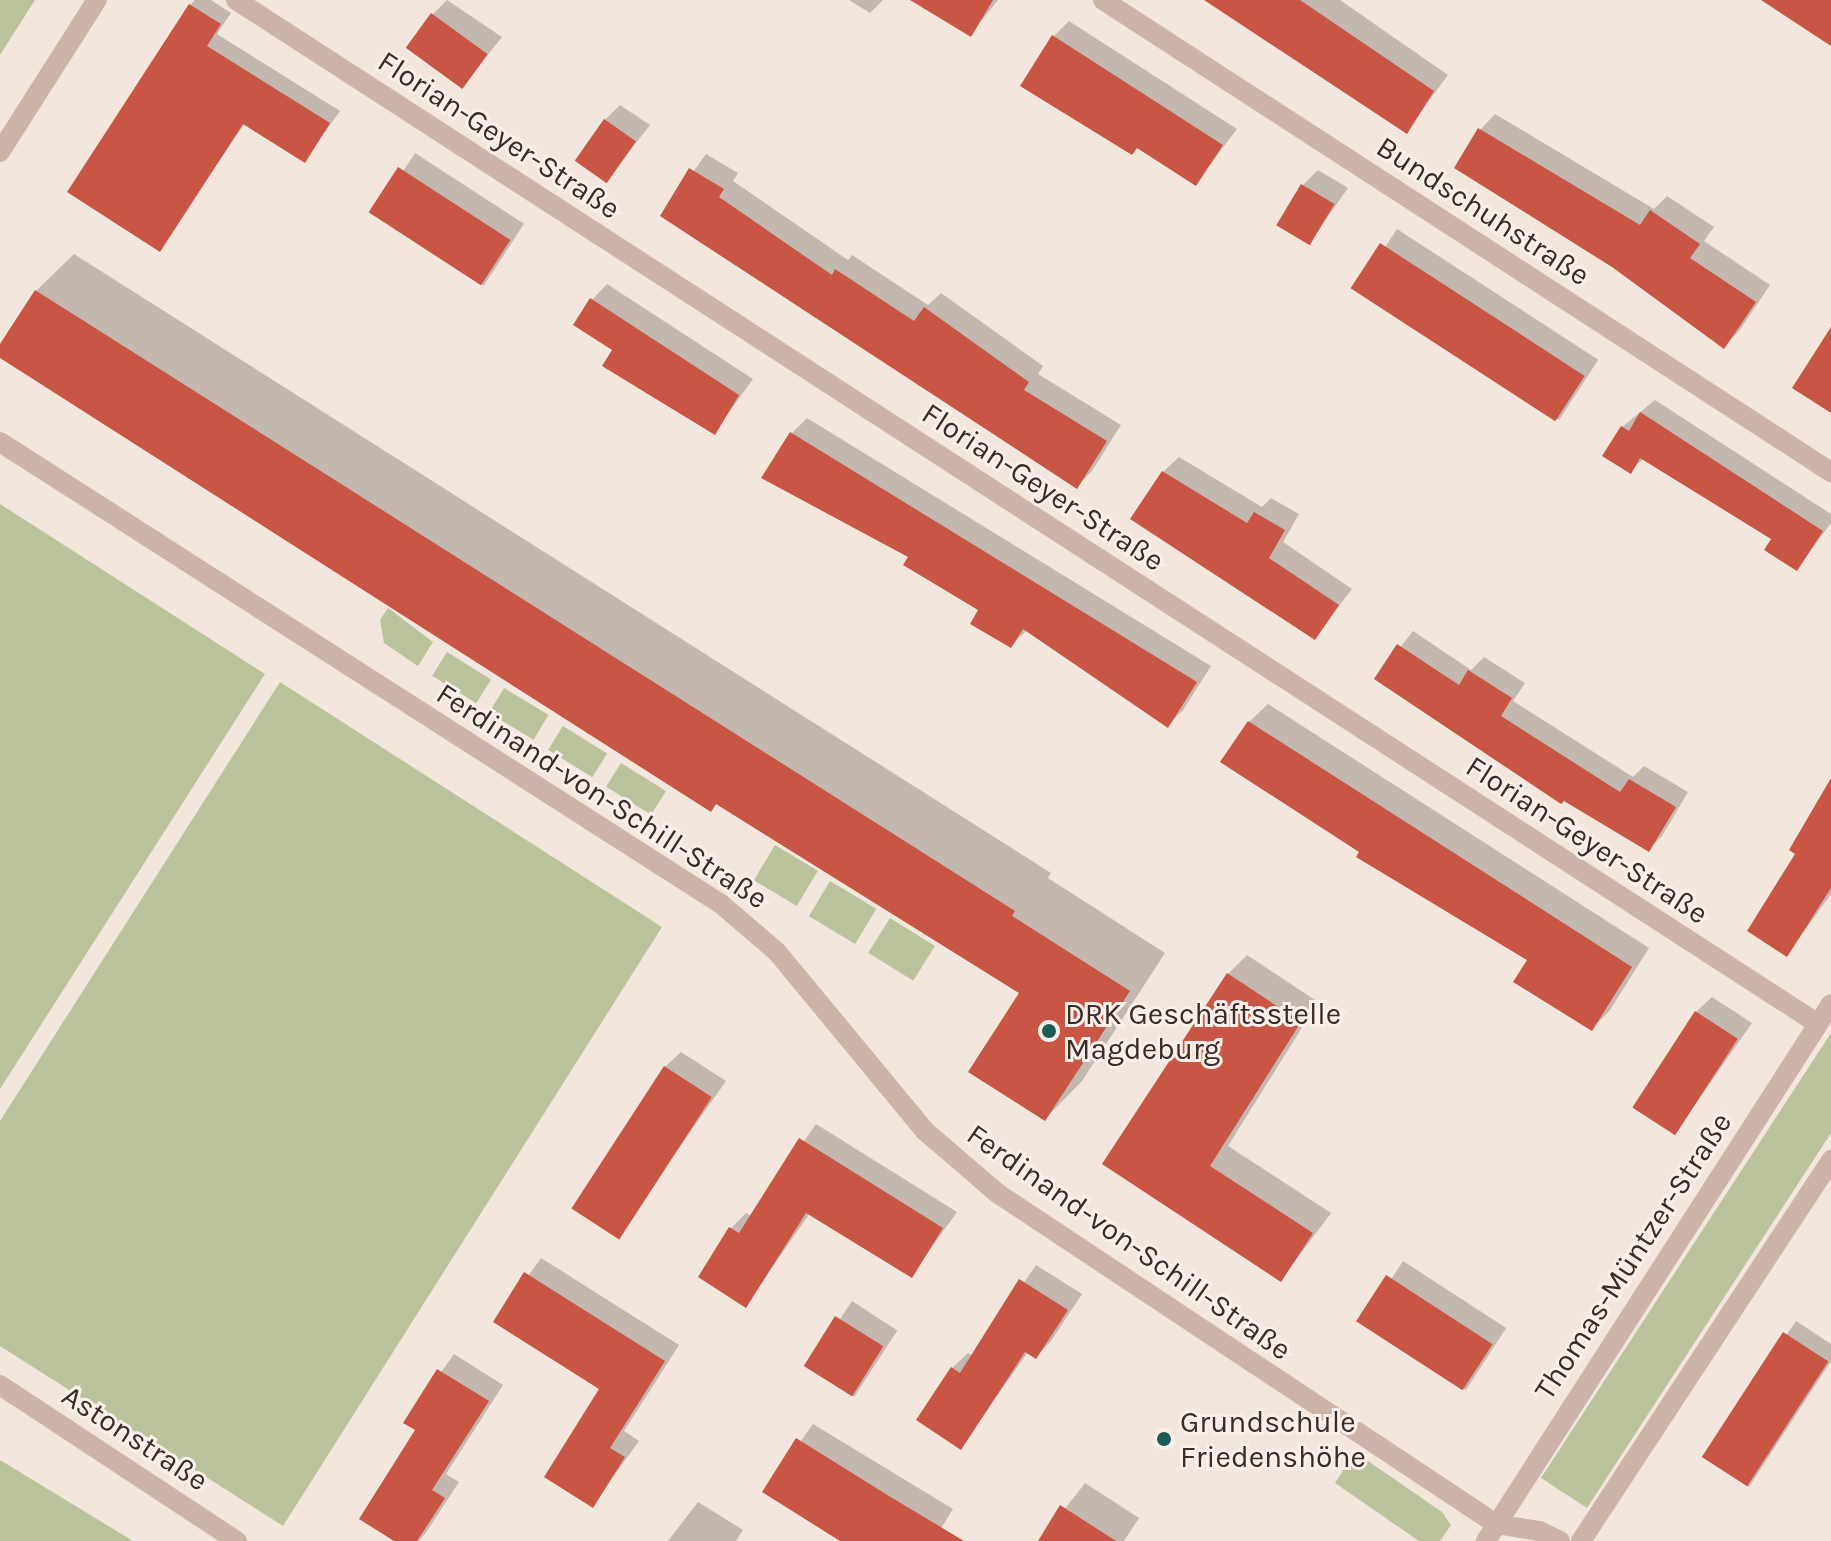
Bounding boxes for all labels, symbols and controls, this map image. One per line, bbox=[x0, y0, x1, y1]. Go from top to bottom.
street label: Florian-Geyer-Straße bbox=[371, 43, 627, 227]
street label: Bundschuhstraße bbox=[1370, 129, 1596, 293]
street label: Florian-Geyer-Straße bbox=[915, 395, 1171, 579]
street label: Ferdinand-von-Schill-Straße bbox=[430, 675, 774, 917]
street label: Florian-Geyer-Straße bbox=[1459, 748, 1715, 932]
place label: DRK Geschäftsstelle Magdeburg bbox=[1065, 996, 1341, 1066]
marker: DRK Geschäftsstelle Magdeburg bbox=[1040, 1022, 1058, 1040]
street label: Thomas-Müntzer-Straße bbox=[1527, 1106, 1739, 1406]
street label: Ferdinand-von-Schill-Straße bbox=[960, 1116, 1298, 1368]
street label: Astonstraße bbox=[55, 1377, 215, 1499]
place label: Grundschule Friedenshöhe bbox=[1180, 1404, 1366, 1474]
marker: Grundschule Friedenshöhe bbox=[1155, 1430, 1173, 1448]

